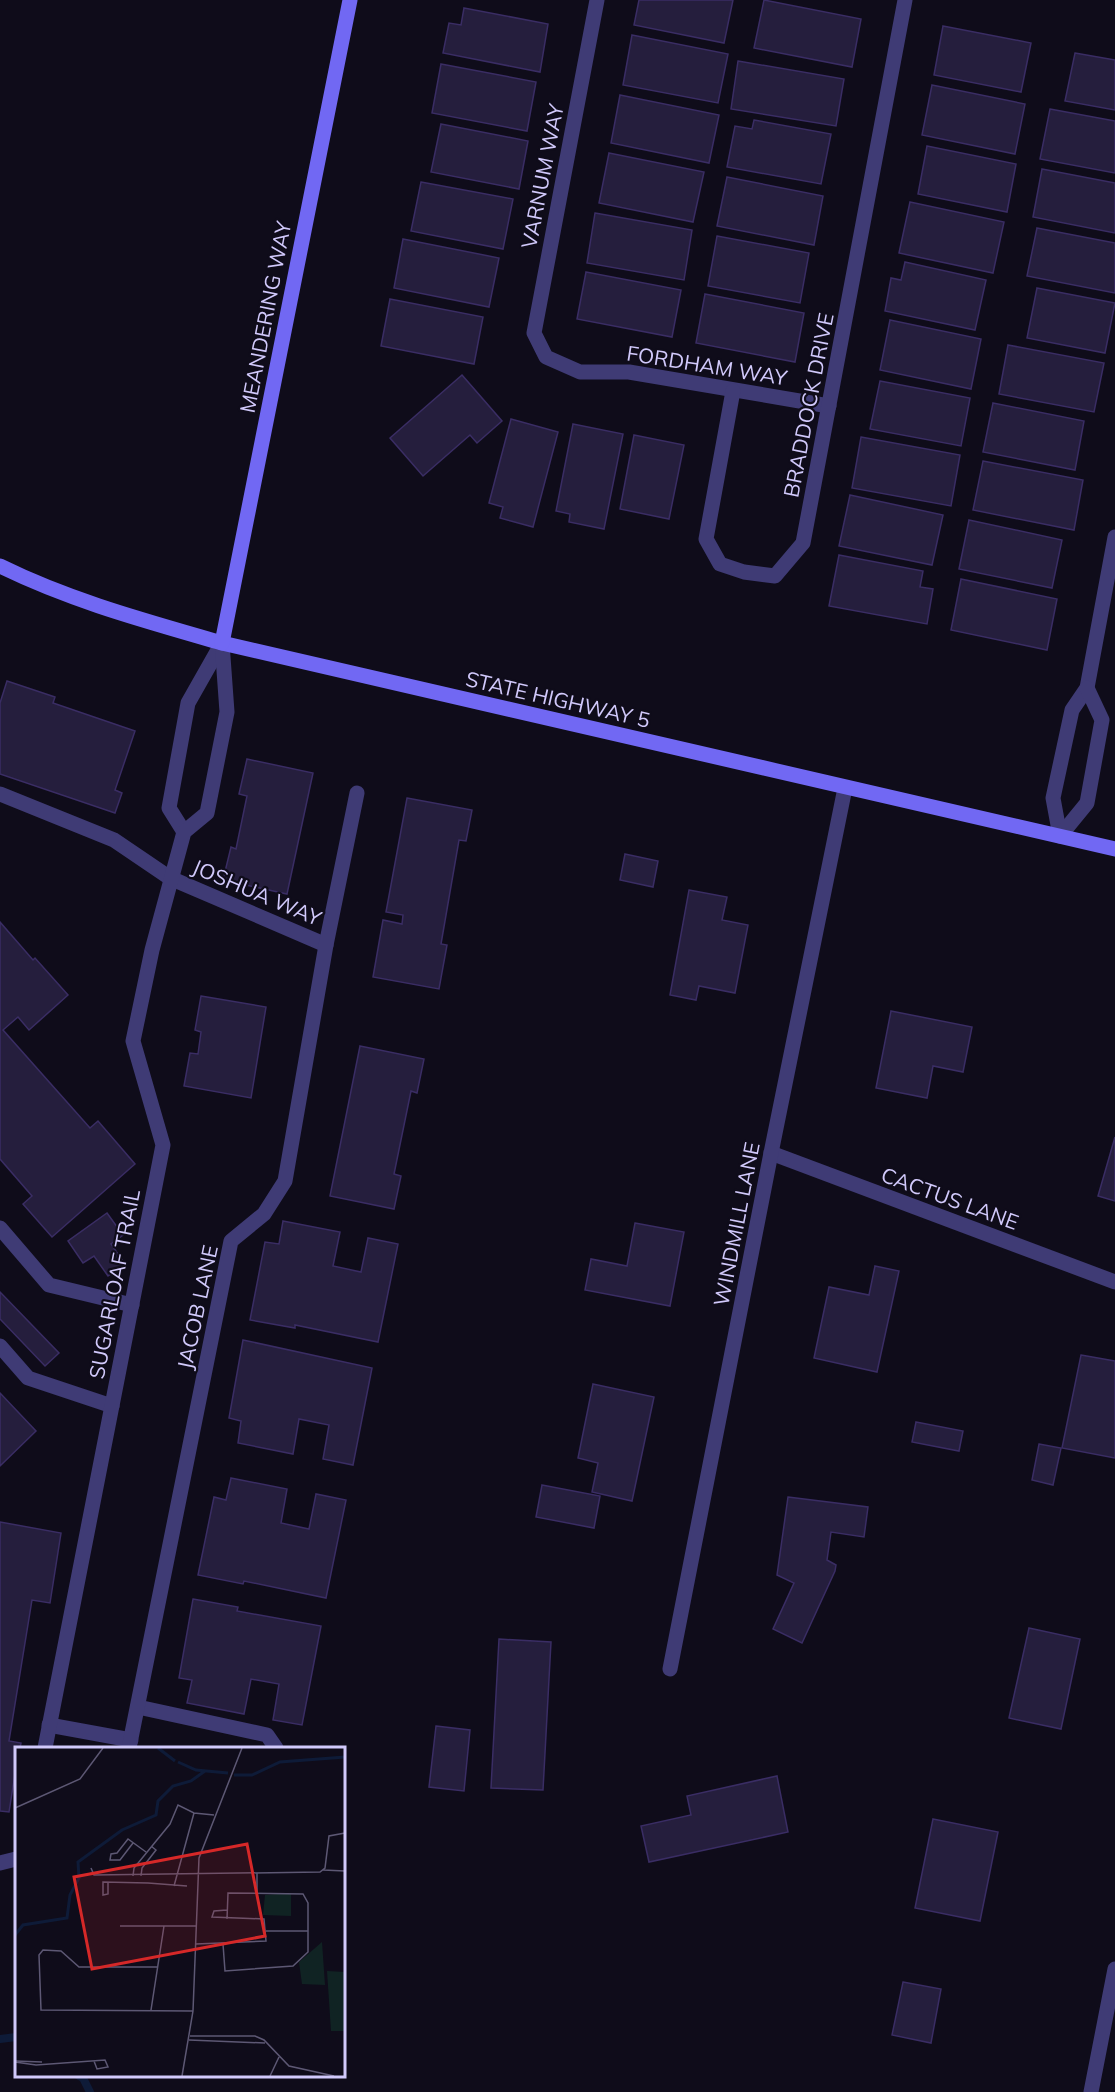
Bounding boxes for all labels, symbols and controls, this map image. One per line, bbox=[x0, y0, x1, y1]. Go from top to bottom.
street label: VARNUM WAY bbox=[515, 101, 569, 251]
street label: MEANDERING WAY bbox=[234, 219, 296, 415]
street label: BRADDOCK DRIVE bbox=[777, 311, 839, 499]
street label: FORDHAM WAY bbox=[625, 339, 789, 391]
street label: STATE HIGHWAY 5 bbox=[463, 665, 653, 733]
street label: JOSHUA WAY bbox=[189, 853, 326, 931]
street label: WINDMILL LANE bbox=[707, 1140, 765, 1308]
street label: CACTUS LANE bbox=[878, 1161, 1022, 1235]
street label: SUGARLOAF TRAIL bbox=[83, 1187, 145, 1381]
street label: JACOB LANE bbox=[171, 1242, 223, 1372]
inset map bbox=[15, 1747, 345, 2077]

